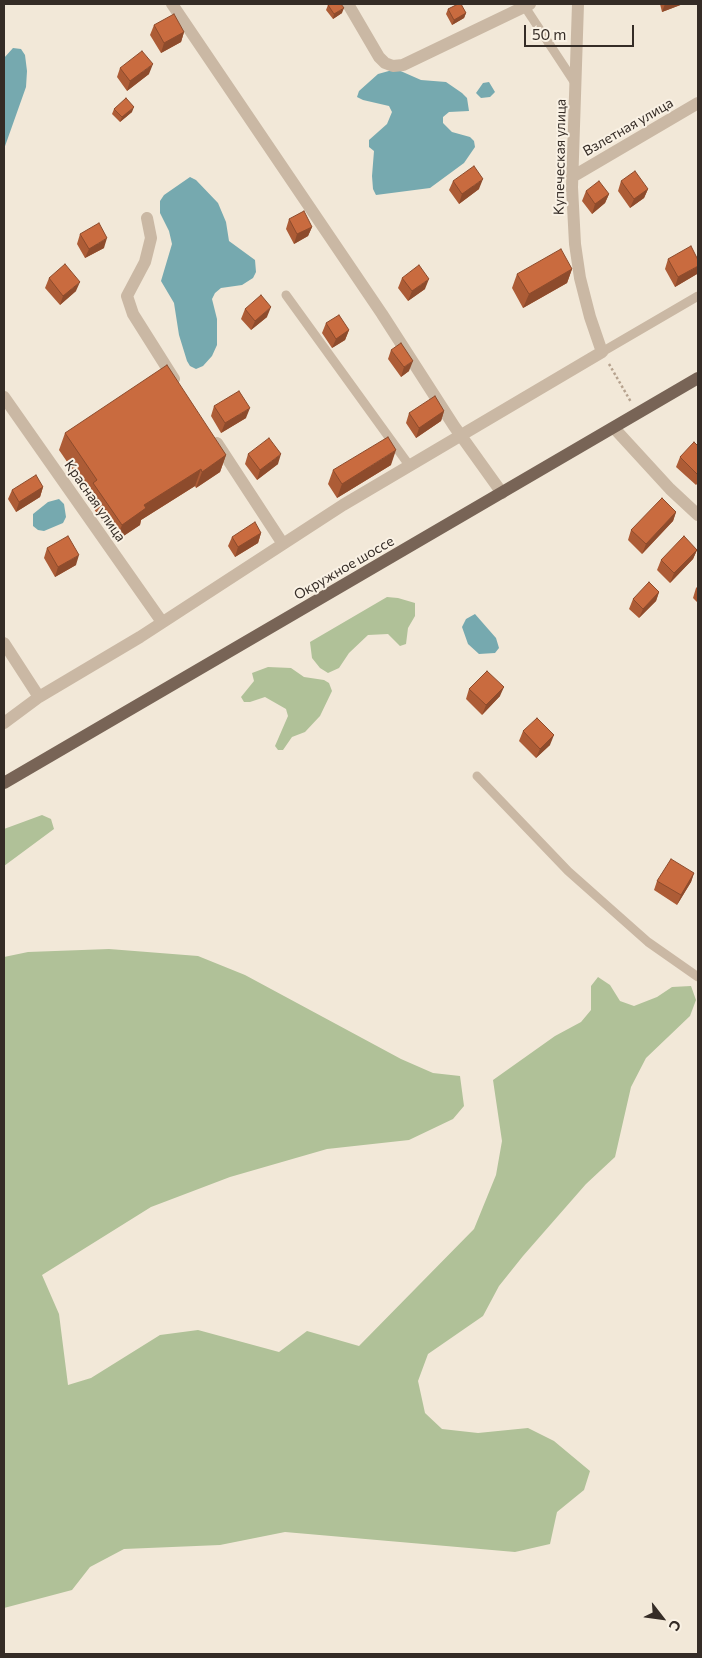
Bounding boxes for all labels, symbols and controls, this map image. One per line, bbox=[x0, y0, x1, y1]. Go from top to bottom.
scale bar bbox=[527, 15, 637, 47]
text: 50 m bbox=[532, 25, 566, 43]
street label: Взлетная улица bbox=[580, 94, 676, 160]
street label: Купеческая улица bbox=[551, 99, 569, 215]
street label: Красная улица bbox=[61, 457, 129, 545]
street label: Окружное шоссе bbox=[291, 532, 397, 604]
north arrow bbox=[637, 1593, 687, 1643]
text: С bbox=[666, 1617, 685, 1634]

